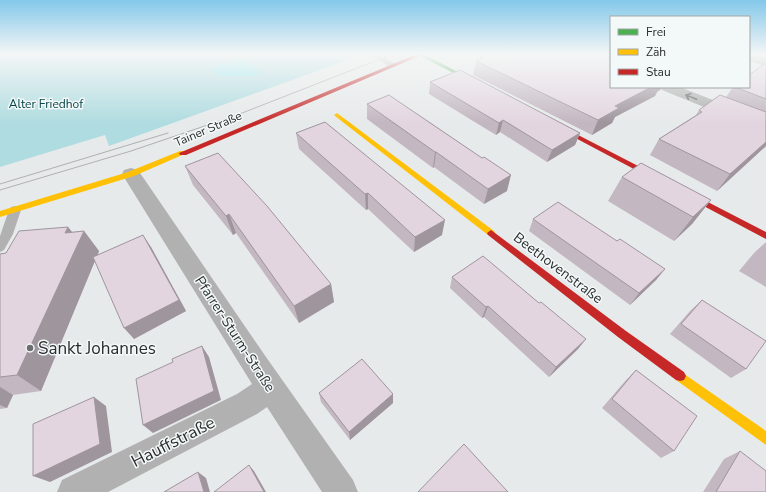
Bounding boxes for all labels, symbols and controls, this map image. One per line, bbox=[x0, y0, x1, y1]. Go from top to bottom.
legend bbox=[610, 16, 750, 88]
text: Frei bbox=[646, 24, 666, 40]
text: Zäh bbox=[646, 44, 666, 60]
text: Stau bbox=[646, 64, 671, 80]
one-way arrow bbox=[685, 92, 697, 100]
park label: Alter Friedhof bbox=[9, 96, 84, 112]
street label: Tainer Straße bbox=[172, 108, 244, 150]
street label: Beethovenstraße bbox=[509, 228, 607, 308]
street label: Pfarrer-Sturm-Straße bbox=[190, 272, 280, 396]
place label: Sankt Johannes bbox=[38, 337, 156, 360]
marker: Sankt Johannes bbox=[25, 343, 35, 353]
street label: Hauffstraße bbox=[127, 411, 219, 473]

